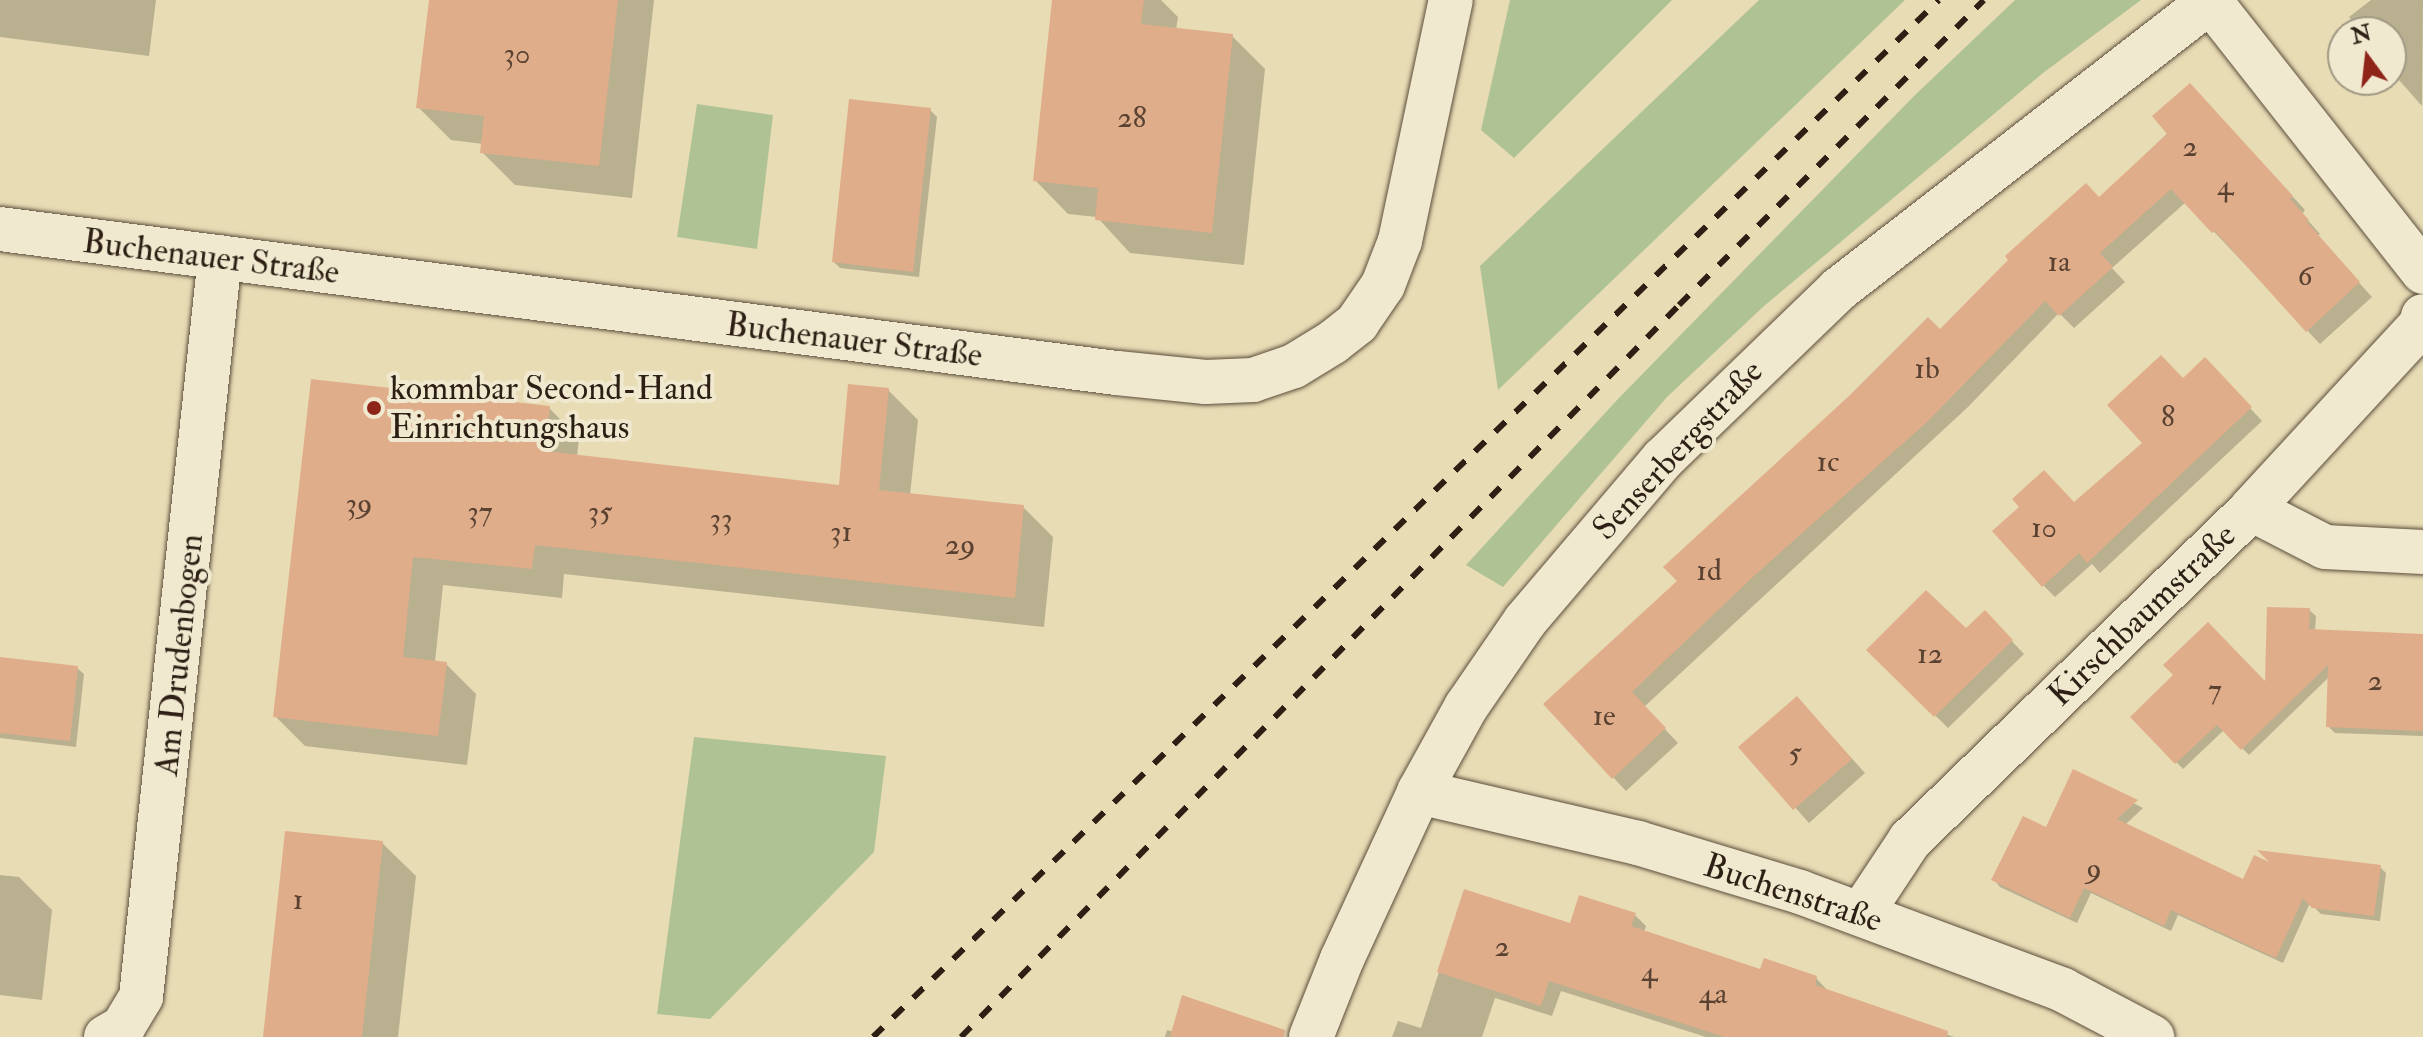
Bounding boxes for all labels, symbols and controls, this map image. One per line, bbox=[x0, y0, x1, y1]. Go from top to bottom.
north arrow bbox=[2327, 16, 2407, 96]
text: N bbox=[2348, 19, 2374, 51]
house number: 30 bbox=[504, 36, 530, 72]
house number: 28 bbox=[1117, 100, 1147, 136]
house number: 2 bbox=[2182, 129, 2198, 165]
house number: 4 bbox=[2217, 168, 2233, 204]
street label: Buchenauer Straße bbox=[81, 221, 341, 293]
house number: 1a bbox=[2047, 244, 2071, 280]
house number: 6 bbox=[2297, 258, 2313, 294]
street label: Buchenauer Straße bbox=[724, 304, 984, 376]
house number: 1b bbox=[1914, 351, 1940, 387]
street label: Senserbergstraße bbox=[1584, 352, 1772, 548]
place label: kommbar Second-Hand Einrichtungshaus bbox=[390, 368, 713, 448]
marker: kommbar Second-Hand Einrichtungshaus bbox=[365, 399, 383, 417]
house number: 8 bbox=[2161, 399, 2175, 435]
house number: 1c bbox=[1817, 444, 1839, 480]
house number: 39 bbox=[346, 486, 372, 522]
house number: 37 bbox=[467, 494, 493, 530]
house number: 35 bbox=[588, 494, 612, 530]
house number: 33 bbox=[709, 501, 733, 537]
house number: 10 bbox=[2031, 510, 2057, 546]
house number: 31 bbox=[830, 514, 852, 550]
street label: Kirschbaumstraße bbox=[2040, 515, 2244, 715]
house number: 29 bbox=[945, 527, 975, 563]
street label: Am Drudenbogen bbox=[146, 532, 212, 778]
house number: 1d bbox=[1696, 553, 1722, 589]
house number: 12 bbox=[1917, 636, 1943, 672]
house number: 2 bbox=[2367, 663, 2383, 699]
house number: 7 bbox=[2208, 672, 2222, 708]
house number: 1e bbox=[1592, 698, 1616, 734]
house number: 5 bbox=[1788, 735, 1802, 771]
street label: Buchenstraße bbox=[1699, 845, 1887, 941]
house number: 9 bbox=[2086, 851, 2102, 887]
house number: 1 bbox=[293, 882, 303, 918]
house number: 2 bbox=[1494, 929, 1510, 965]
house number: 4 bbox=[1641, 954, 1657, 990]
house number: 4a bbox=[1699, 976, 1727, 1012]

